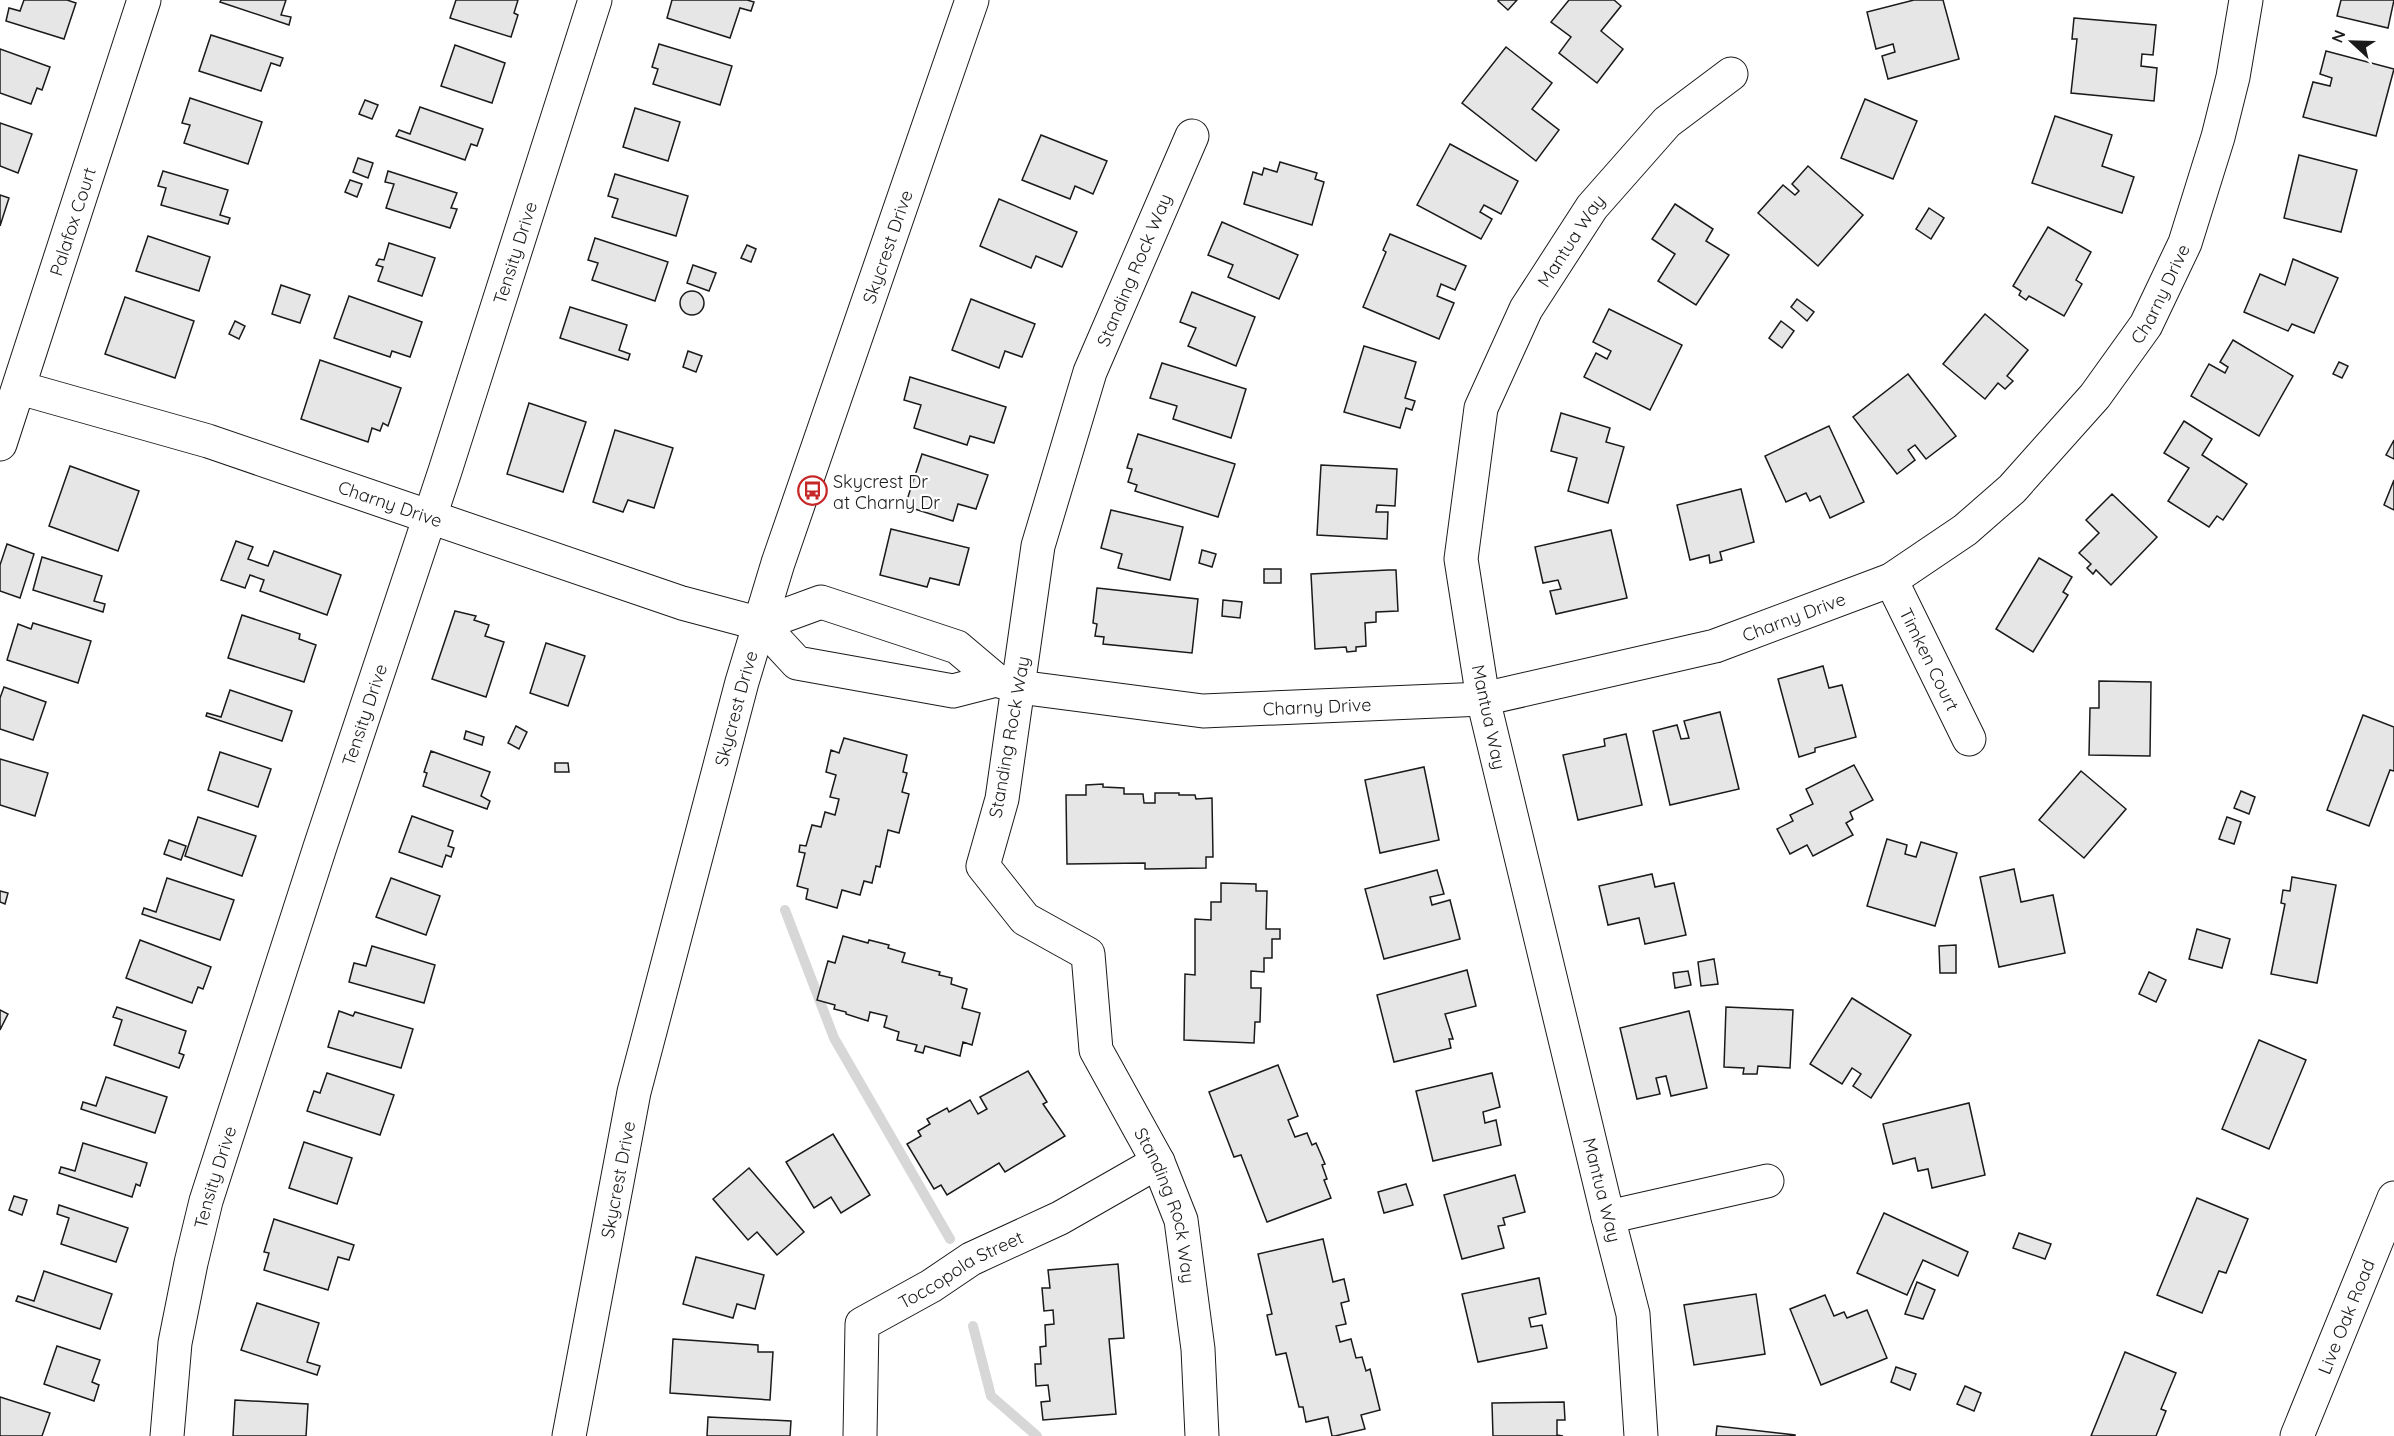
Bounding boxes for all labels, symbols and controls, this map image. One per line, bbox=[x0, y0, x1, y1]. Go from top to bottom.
north arrow bbox=[2322, 12, 2382, 72]
text: N bbox=[2327, 27, 2350, 46]
street label: Palafox Court bbox=[44, 164, 101, 279]
street label: Skycrest Drive bbox=[857, 187, 917, 307]
street label: Mantua Way bbox=[1532, 189, 1610, 291]
street label: Standing Rock Way bbox=[1091, 190, 1177, 350]
street label: Tensity Drive bbox=[487, 199, 542, 307]
street label: Charny Drive bbox=[2125, 240, 2194, 348]
place label: Skycrest Dr at Charny Dr bbox=[833, 470, 940, 514]
street label: Charny Drive bbox=[335, 475, 445, 532]
bus stop icon: Skycrest Dr at Charny Dr bbox=[796, 475, 828, 507]
street label: Charny Drive bbox=[1739, 587, 1849, 646]
street label: Timken Court bbox=[1895, 604, 1965, 714]
street label: Skycrest Drive bbox=[709, 648, 762, 769]
street label: Standing Rock Way bbox=[983, 654, 1035, 820]
street label: Tensity Drive bbox=[336, 661, 392, 769]
street label: Mantua Way bbox=[1467, 662, 1511, 772]
street label: Charny Drive bbox=[1262, 692, 1372, 720]
street label: Skycrest Drive bbox=[595, 1119, 640, 1240]
street label: Tensity Drive bbox=[188, 1123, 241, 1231]
street label: Standing Rock Way bbox=[1130, 1123, 1201, 1285]
street label: Mantua Way bbox=[1578, 1135, 1626, 1245]
street label: Toccopola Street bbox=[894, 1225, 1027, 1313]
street label: Live Oak Road bbox=[2312, 1256, 2379, 1377]

